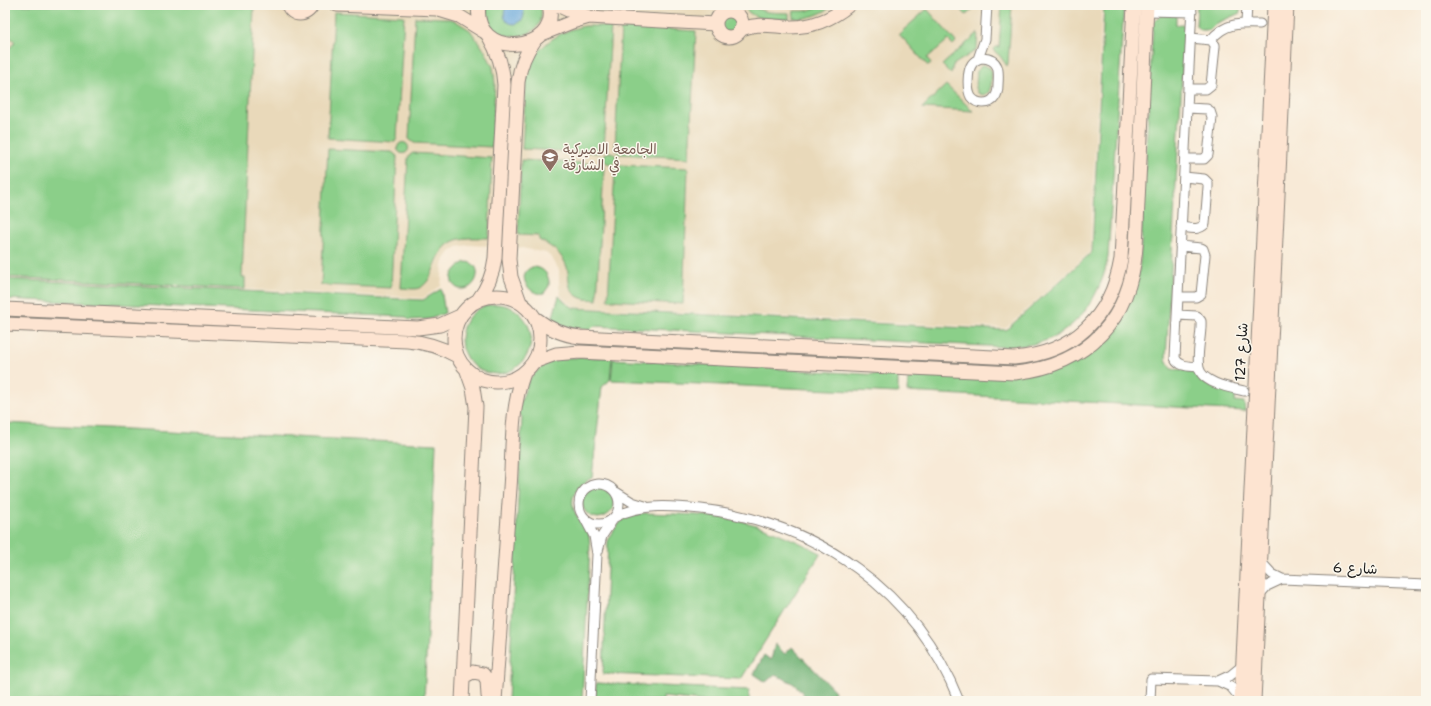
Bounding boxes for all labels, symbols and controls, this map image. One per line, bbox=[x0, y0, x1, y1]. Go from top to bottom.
place label: الجامعة الاميركية في الشارقة bbox=[563, 140, 657, 176]
school or university icon: الجامعة الاميركية في الشارقة bbox=[540, 147, 560, 172]
street label: شارع 127 bbox=[1230, 322, 1253, 382]
street label: شارع 6 bbox=[1332, 558, 1378, 579]

